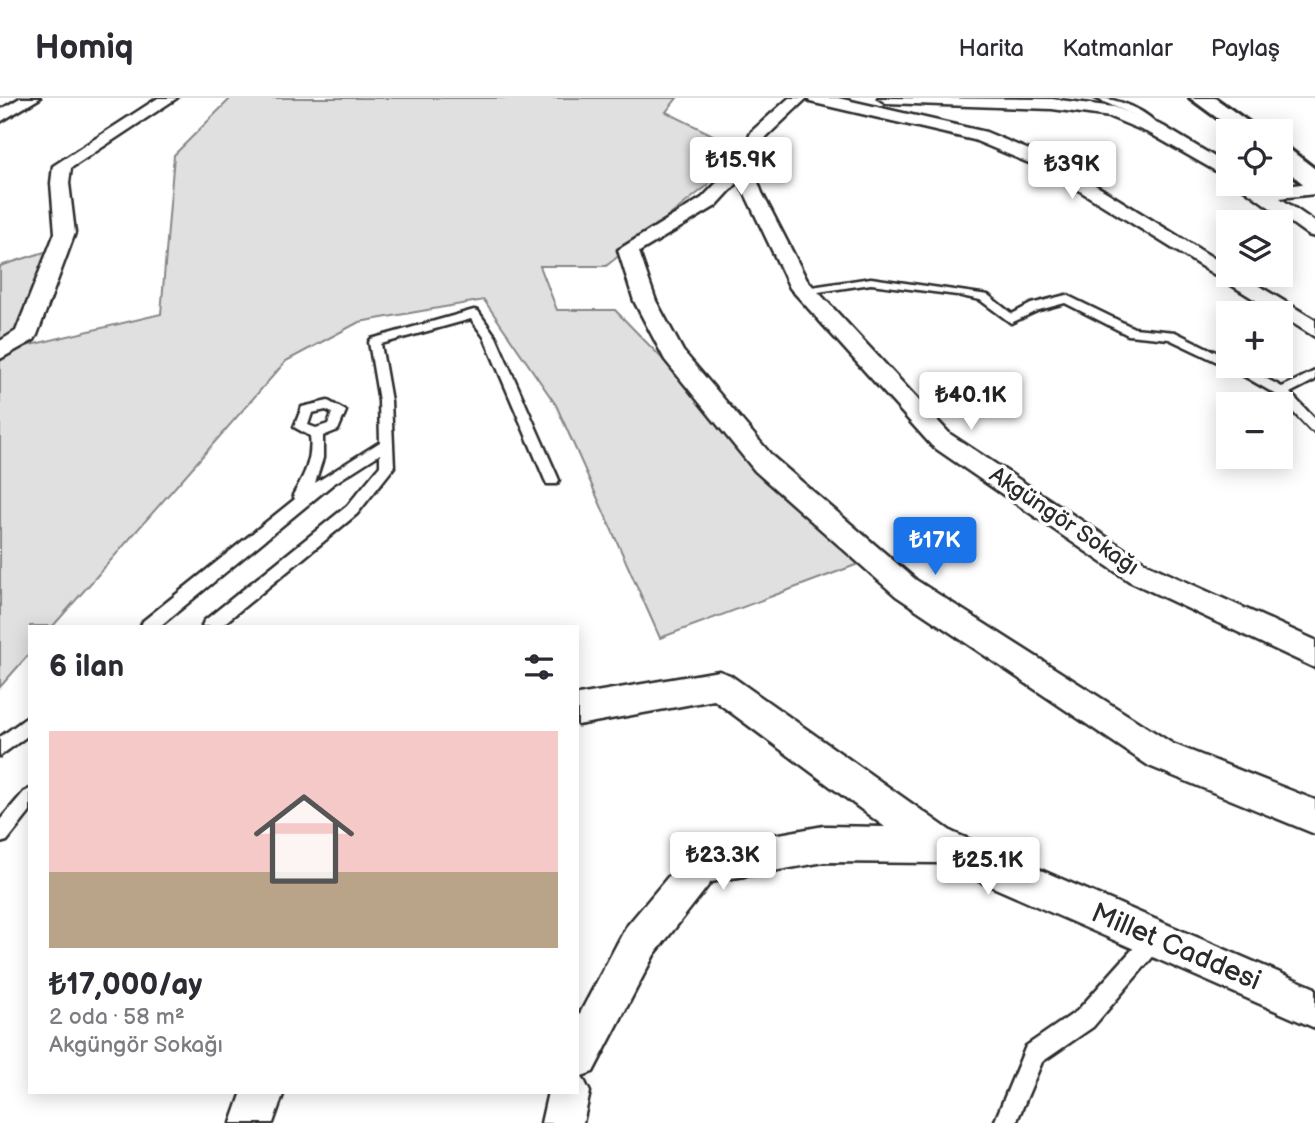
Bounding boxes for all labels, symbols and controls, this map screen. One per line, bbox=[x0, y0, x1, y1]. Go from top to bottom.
text: Homiq bbox=[35, 28, 134, 68]
text: Harita bbox=[958, 34, 1024, 63]
text: Katmanlar bbox=[1062, 34, 1173, 63]
text: Paylaş bbox=[1211, 34, 1280, 63]
map controls bbox=[1216, 119, 1293, 469]
button: locate bbox=[1216, 119, 1293, 196]
pin: ₺15.9K bbox=[684, 138, 798, 197]
pin: ₺39K bbox=[1031, 141, 1113, 201]
text: ₺15.9K bbox=[706, 146, 776, 174]
text: ₺39K bbox=[1044, 150, 1100, 178]
button: layers bbox=[1216, 210, 1293, 287]
button: + bbox=[1216, 301, 1293, 378]
pin: ₺40.1K bbox=[914, 372, 1028, 432]
text: ₺40.1K bbox=[935, 381, 1007, 409]
button: − bbox=[1216, 392, 1293, 469]
street label: Akgüngör Sokağı bbox=[984, 461, 1144, 581]
pin: ₺17K bbox=[894, 518, 976, 577]
text: ₺17K bbox=[909, 526, 961, 554]
icon: filters bbox=[520, 648, 558, 686]
text: 6 ilan bbox=[49, 649, 124, 685]
icon: home bbox=[241, 776, 367, 902]
pin: ₺23.3K bbox=[666, 832, 780, 892]
pin: ₺25.1K bbox=[931, 838, 1045, 897]
text: ₺23.3K bbox=[686, 841, 760, 869]
text: ₺25.1K bbox=[953, 846, 1023, 874]
street label: Millet Caddesi bbox=[1086, 896, 1266, 998]
text: ₺17,000/ay bbox=[49, 967, 202, 1003]
text: 2 oda · 58 m² bbox=[49, 1003, 185, 1031]
text: Akgüngör Sokağı bbox=[49, 1031, 223, 1059]

